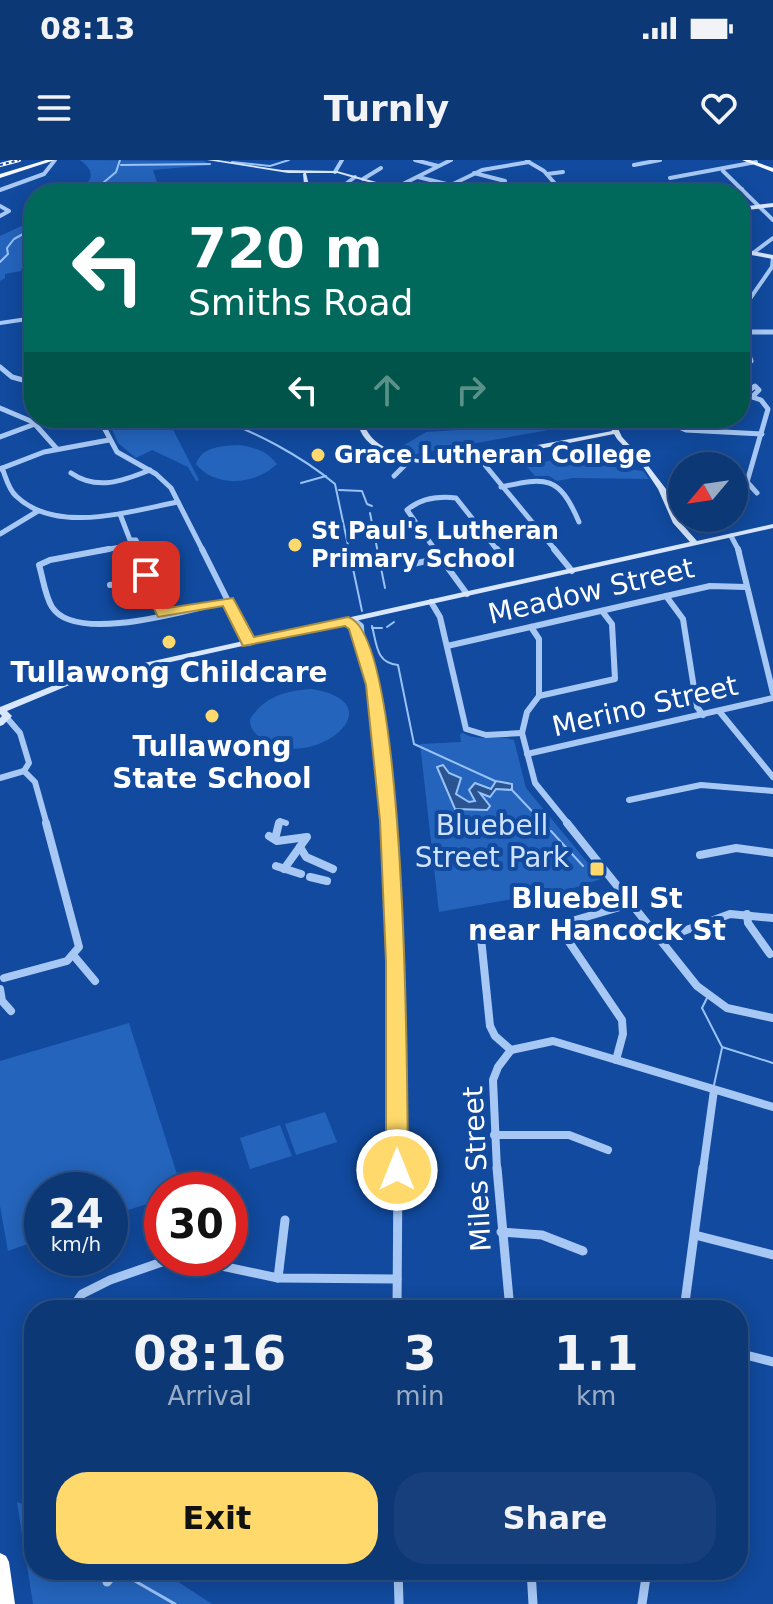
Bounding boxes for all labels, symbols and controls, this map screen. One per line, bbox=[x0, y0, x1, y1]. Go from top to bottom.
text: 08:13 bbox=[40, 11, 136, 46]
icon: menu bbox=[32, 86, 76, 130]
icon: heart bbox=[697, 86, 741, 130]
text: Turnly bbox=[324, 88, 449, 129]
text: 720 m bbox=[188, 215, 383, 280]
icon: left bbox=[56, 216, 160, 320]
text: Smiths Road bbox=[188, 282, 413, 323]
icon: left bbox=[281, 368, 325, 412]
icon: ahead bbox=[365, 368, 409, 412]
icon: right bbox=[449, 368, 493, 412]
place label: Grace Lutheran College bbox=[334, 441, 652, 469]
marker: Grace Lutheran College bbox=[309, 446, 327, 464]
north arrow bbox=[668, 452, 748, 532]
map controls bbox=[668, 452, 748, 532]
place label: St Paul's Lutheran Primary School bbox=[311, 517, 559, 573]
marker: St Paul's Lutheran Primary School bbox=[286, 536, 304, 554]
pin bbox=[112, 541, 180, 609]
street label: Meadow Street bbox=[485, 551, 697, 631]
icon: arrive bbox=[124, 553, 168, 597]
marker: Tullawong Childcare bbox=[160, 633, 178, 651]
place label: Tullawong Childcare bbox=[11, 656, 327, 689]
street label: Merino Street bbox=[549, 669, 741, 743]
marker: Tullawong State School bbox=[203, 707, 221, 725]
place label: Tullawong State School bbox=[112, 730, 312, 795]
park label: Bluebell Street Park bbox=[415, 809, 570, 874]
marker: Bluebell St near Hancock St bbox=[588, 860, 606, 878]
place label: Bluebell St near Hancock St bbox=[468, 882, 726, 947]
street label: Miles Street bbox=[456, 1085, 498, 1253]
position arrow bbox=[355, 1128, 439, 1212]
speed limit sign: 30 bbox=[144, 1172, 248, 1276]
text: 24 bbox=[48, 1191, 104, 1237]
text: km/h bbox=[51, 1232, 101, 1256]
text: 08:16 bbox=[133, 1325, 286, 1381]
text: 3 bbox=[403, 1325, 437, 1381]
text: 1.1 bbox=[554, 1325, 639, 1381]
text: Arrival bbox=[167, 1381, 252, 1411]
text: min bbox=[395, 1381, 444, 1411]
text: km bbox=[576, 1381, 616, 1411]
button: Exit bbox=[56, 1472, 378, 1564]
button: Share bbox=[394, 1472, 716, 1564]

